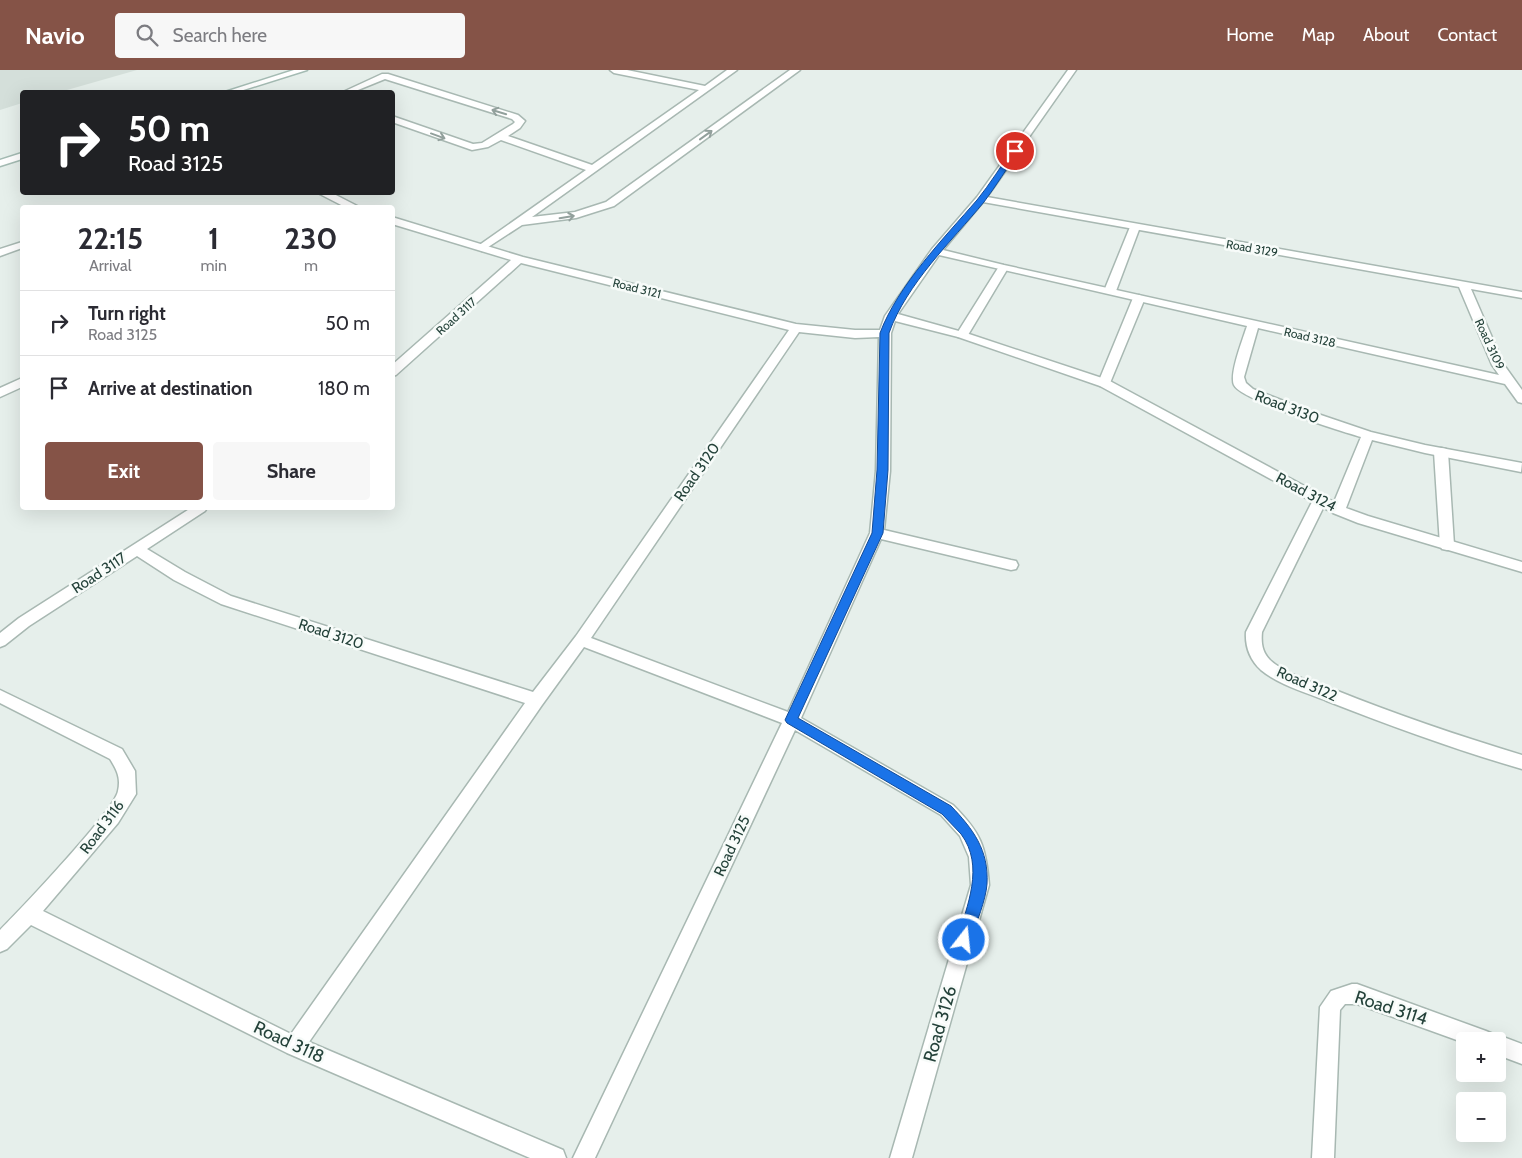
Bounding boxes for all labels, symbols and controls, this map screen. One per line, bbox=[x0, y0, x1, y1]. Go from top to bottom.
search box bbox=[115, 13, 465, 58]
text: Navio bbox=[25, 21, 85, 50]
icon: search bbox=[133, 21, 161, 49]
text: Search here bbox=[173, 24, 267, 47]
text: Home bbox=[1226, 24, 1274, 46]
text: Map bbox=[1302, 24, 1335, 46]
text: About bbox=[1363, 24, 1409, 46]
text: Contact bbox=[1437, 24, 1497, 46]
text: 50 m bbox=[128, 107, 210, 150]
one-way arrow bbox=[491, 107, 507, 117]
icon: right bbox=[45, 110, 110, 175]
one-way arrow bbox=[699, 130, 713, 140]
pin bbox=[994, 130, 1036, 172]
one-way arrow bbox=[430, 132, 446, 141]
icon: arrive bbox=[1001, 137, 1029, 165]
text: Road 3125 bbox=[128, 150, 223, 177]
one-way arrow bbox=[559, 211, 575, 221]
text: 22:15 bbox=[77, 220, 143, 257]
text: 1 bbox=[208, 220, 219, 257]
text: 230 bbox=[284, 220, 338, 257]
street label: Road 3129 bbox=[1225, 236, 1279, 260]
text: Arrival bbox=[89, 256, 132, 275]
text: min bbox=[200, 256, 227, 275]
text: m bbox=[304, 256, 318, 275]
street label: Road 3121 bbox=[611, 275, 663, 301]
street label: Road 3117 bbox=[433, 294, 479, 338]
text: Turn right bbox=[88, 302, 166, 325]
icon: right bbox=[45, 309, 73, 337]
text: 50 m bbox=[326, 312, 370, 335]
street label: Road 3109 bbox=[1472, 316, 1508, 372]
street label: Road 3128 bbox=[1283, 324, 1337, 350]
text: Road 3125 bbox=[88, 325, 157, 344]
icon: arrive bbox=[45, 374, 73, 402]
text: Arrive at destination bbox=[88, 377, 252, 400]
text: 180 m bbox=[318, 377, 370, 400]
street label: Road 3130 bbox=[1252, 387, 1322, 427]
street label: Road 3120 bbox=[670, 439, 724, 505]
button: Exit bbox=[45, 442, 203, 500]
button: Share bbox=[213, 442, 370, 500]
street label: Road 3124 bbox=[1273, 469, 1339, 515]
street label: Road 3117 bbox=[68, 549, 130, 597]
street label: Road 3120 bbox=[296, 615, 366, 653]
street label: Road 3122 bbox=[1274, 663, 1340, 705]
street label: Road 3116 bbox=[76, 797, 128, 857]
street label: Road 3125 bbox=[710, 813, 754, 879]
position arrow bbox=[937, 913, 989, 965]
street label: Road 3126 bbox=[919, 983, 961, 1065]
street label: Road 3114 bbox=[1352, 986, 1430, 1030]
street label: Road 3118 bbox=[250, 1016, 328, 1068]
map controls bbox=[1456, 1032, 1506, 1142]
button: + bbox=[1456, 1032, 1506, 1082]
button: − bbox=[1456, 1092, 1506, 1142]

